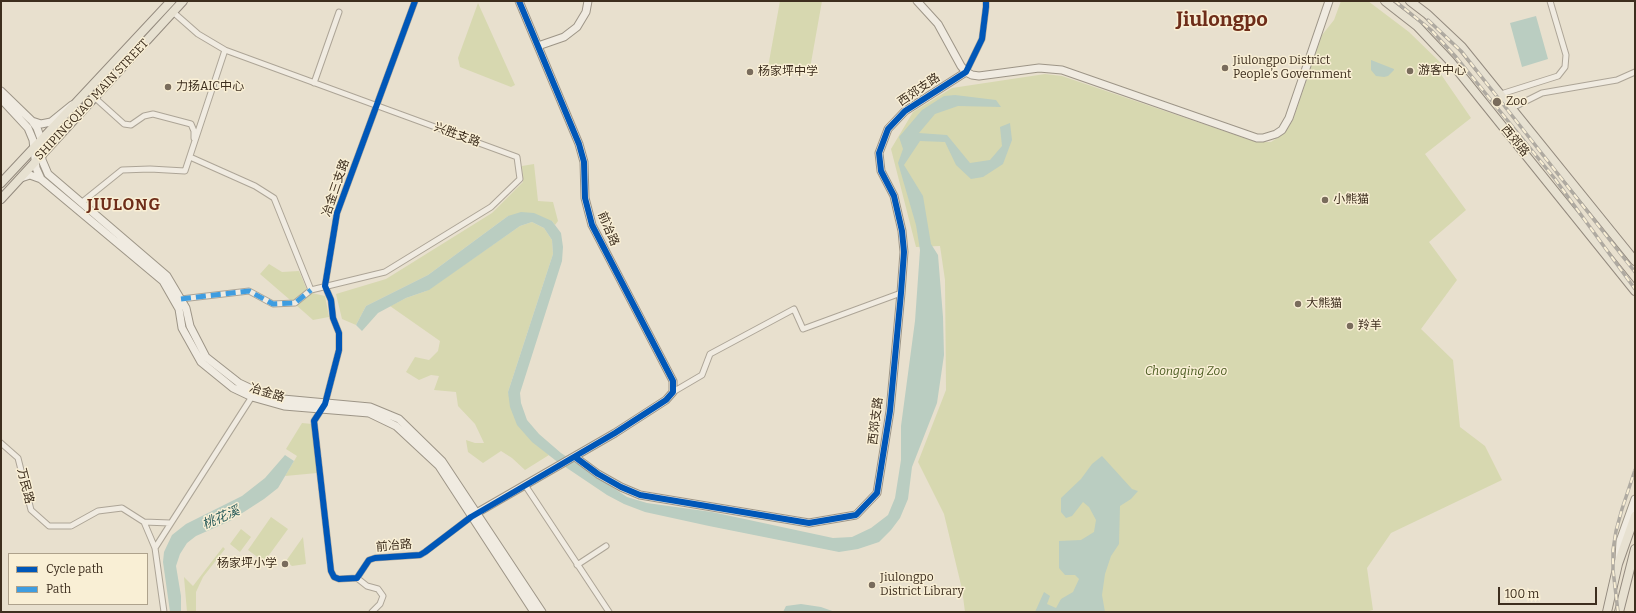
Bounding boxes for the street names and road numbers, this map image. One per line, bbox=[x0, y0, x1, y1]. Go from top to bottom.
street label: SHIPINGQIAO MAIN STREET bbox=[32, 37, 152, 163]
street label: 西郊支路 bbox=[895, 71, 943, 109]
street label: 兴胜支路 bbox=[432, 120, 482, 150]
street label: 西郊路 bbox=[1498, 122, 1532, 160]
street label: 冶金三支路 bbox=[319, 157, 353, 219]
street label: 前冶路 bbox=[594, 210, 622, 248]
street label: 冶金路 bbox=[248, 381, 286, 405]
street label: 西郊支路 bbox=[866, 396, 886, 446]
street label: 万民路 bbox=[14, 467, 36, 505]
street label: 前冶路 bbox=[375, 537, 413, 555]

